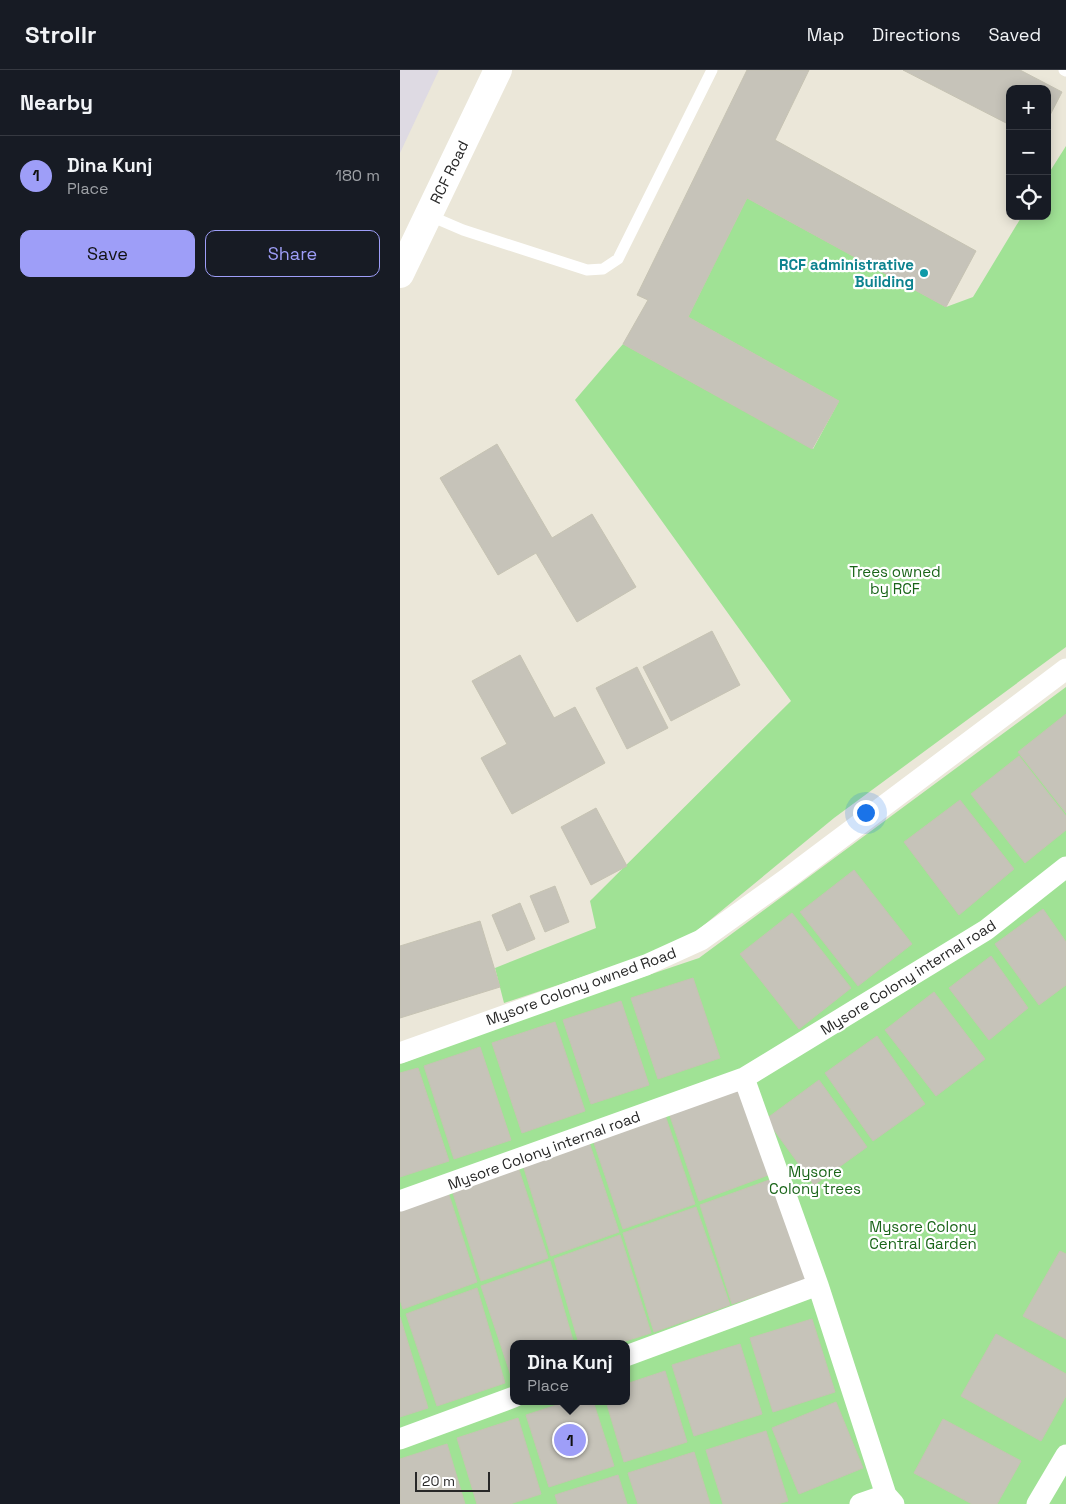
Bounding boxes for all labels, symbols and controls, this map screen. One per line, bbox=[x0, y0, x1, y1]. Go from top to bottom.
text: Strollr bbox=[25, 19, 97, 50]
text: Map bbox=[807, 23, 844, 46]
text: Directions bbox=[872, 23, 961, 46]
text: Saved bbox=[989, 23, 1041, 46]
map controls bbox=[1006, 85, 1051, 220]
button: + bbox=[1006, 85, 1051, 130]
text: Nearby bbox=[20, 89, 93, 116]
button: − bbox=[1006, 130, 1051, 175]
street label: RCF Road bbox=[426, 137, 472, 207]
text: Dina Kunj bbox=[67, 153, 152, 178]
text: 1 bbox=[32, 165, 40, 186]
text: 180 m bbox=[335, 165, 380, 186]
button: locate bbox=[1006, 175, 1051, 220]
text: Place bbox=[67, 178, 109, 199]
button: Save bbox=[20, 230, 195, 277]
button: Share bbox=[205, 230, 380, 277]
place label: RCF administrative Building bbox=[779, 255, 914, 291]
marker: RCF administrative Building bbox=[918, 267, 930, 279]
park label: Trees owned by RCF bbox=[849, 562, 941, 598]
your location bbox=[853, 800, 879, 826]
street label: Mysore Colony internal road bbox=[817, 915, 999, 1039]
street label: Mysore Colony owned Road bbox=[483, 943, 679, 1029]
street label: Mysore Colony internal road bbox=[445, 1106, 643, 1194]
park label: Mysore Colony trees bbox=[769, 1162, 861, 1198]
park label: Mysore Colony Central Garden bbox=[869, 1217, 977, 1253]
popup bbox=[510, 1340, 630, 1405]
text: Dina Kunj bbox=[527, 1350, 613, 1375]
text: Place bbox=[527, 1375, 569, 1396]
pin: 1 bbox=[554, 1421, 586, 1459]
scale bar bbox=[415, 1469, 490, 1492]
text: 20 m bbox=[422, 1472, 455, 1490]

